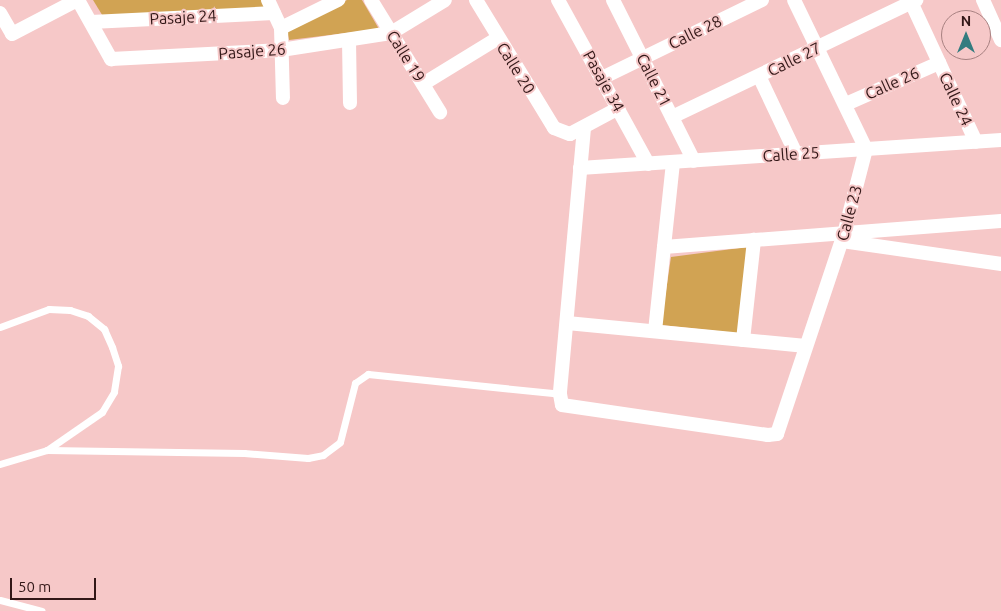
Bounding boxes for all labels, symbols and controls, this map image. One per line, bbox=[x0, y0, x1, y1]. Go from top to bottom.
street label: Pasaje 24 bbox=[149, 6, 217, 28]
north arrow bbox=[941, 10, 991, 60]
street label: Calle 28 bbox=[665, 11, 725, 53]
text: N bbox=[961, 13, 971, 29]
street label: Calle 19 bbox=[383, 27, 429, 85]
street label: Calle 27 bbox=[764, 38, 824, 80]
street label: Pasaje 26 bbox=[218, 39, 286, 63]
street label: Calle 20 bbox=[493, 39, 539, 97]
street label: Pasaje 34 bbox=[579, 47, 629, 115]
street label: Calle 21 bbox=[633, 50, 675, 110]
street label: Calle 26 bbox=[862, 63, 922, 103]
street label: Calle 24 bbox=[935, 69, 977, 129]
street label: Calle 25 bbox=[762, 142, 820, 166]
street label: Calle 23 bbox=[832, 183, 866, 243]
scale bar bbox=[12, 568, 99, 600]
text: 50 m bbox=[18, 578, 51, 595]

